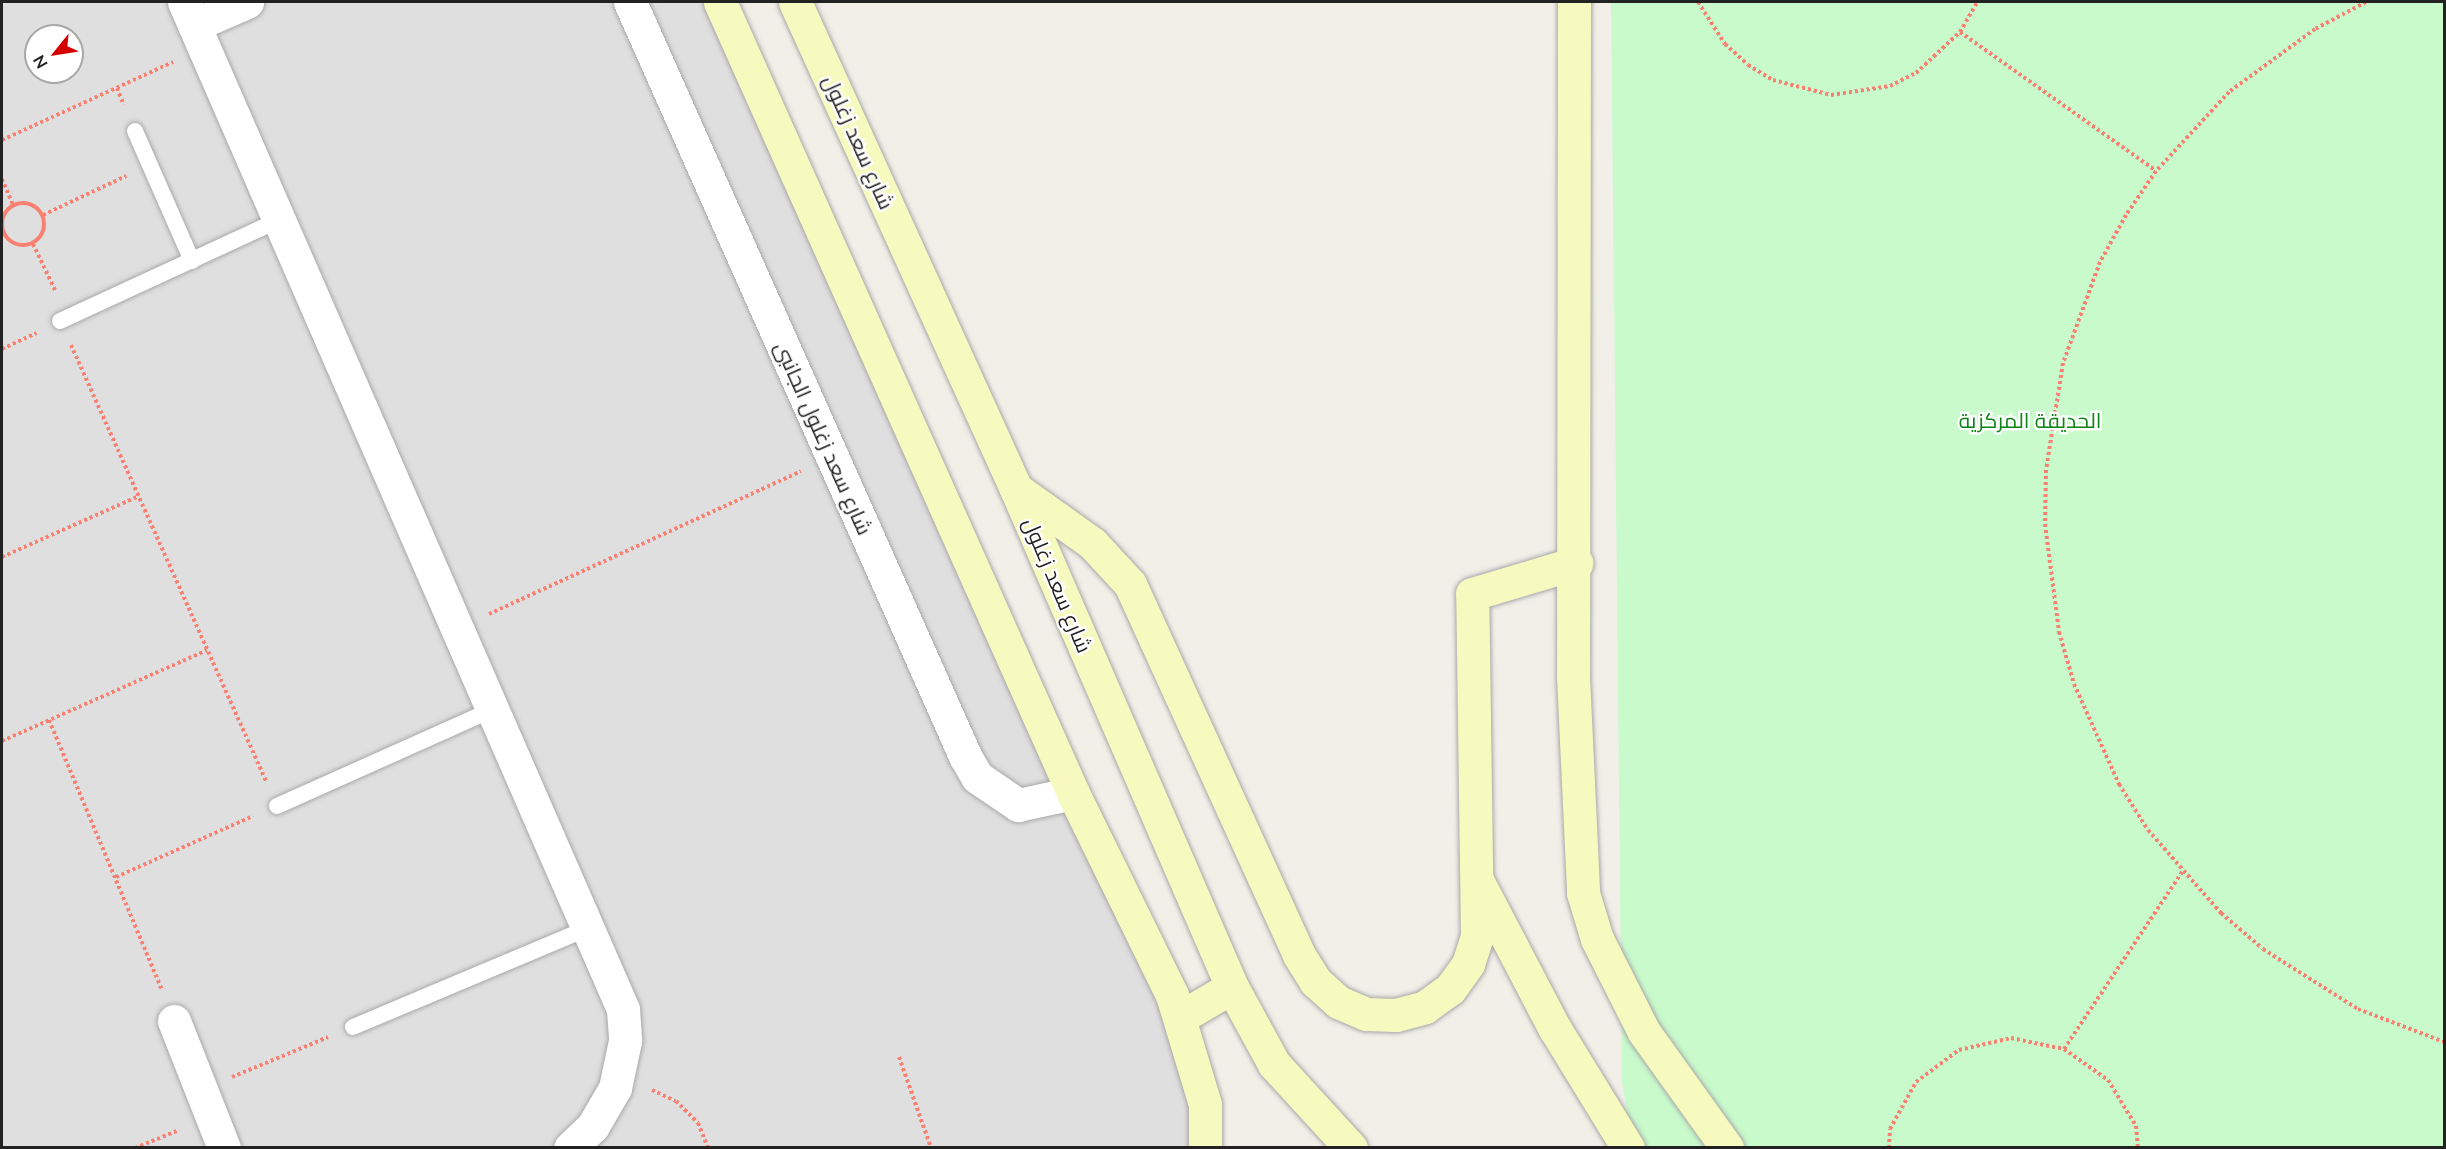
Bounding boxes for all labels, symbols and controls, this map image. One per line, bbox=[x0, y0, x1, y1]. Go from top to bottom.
north arrow bbox=[24, 24, 84, 84]
text: N bbox=[28, 52, 52, 72]
street label: شارع سعد زغلول bbox=[818, 71, 900, 213]
street label: شارع سعد زغلول الجانبى bbox=[770, 337, 878, 539]
park label: الحديقة المركزية bbox=[1959, 407, 2101, 433]
street label: شارع سعد زغلول bbox=[1018, 514, 1098, 656]

